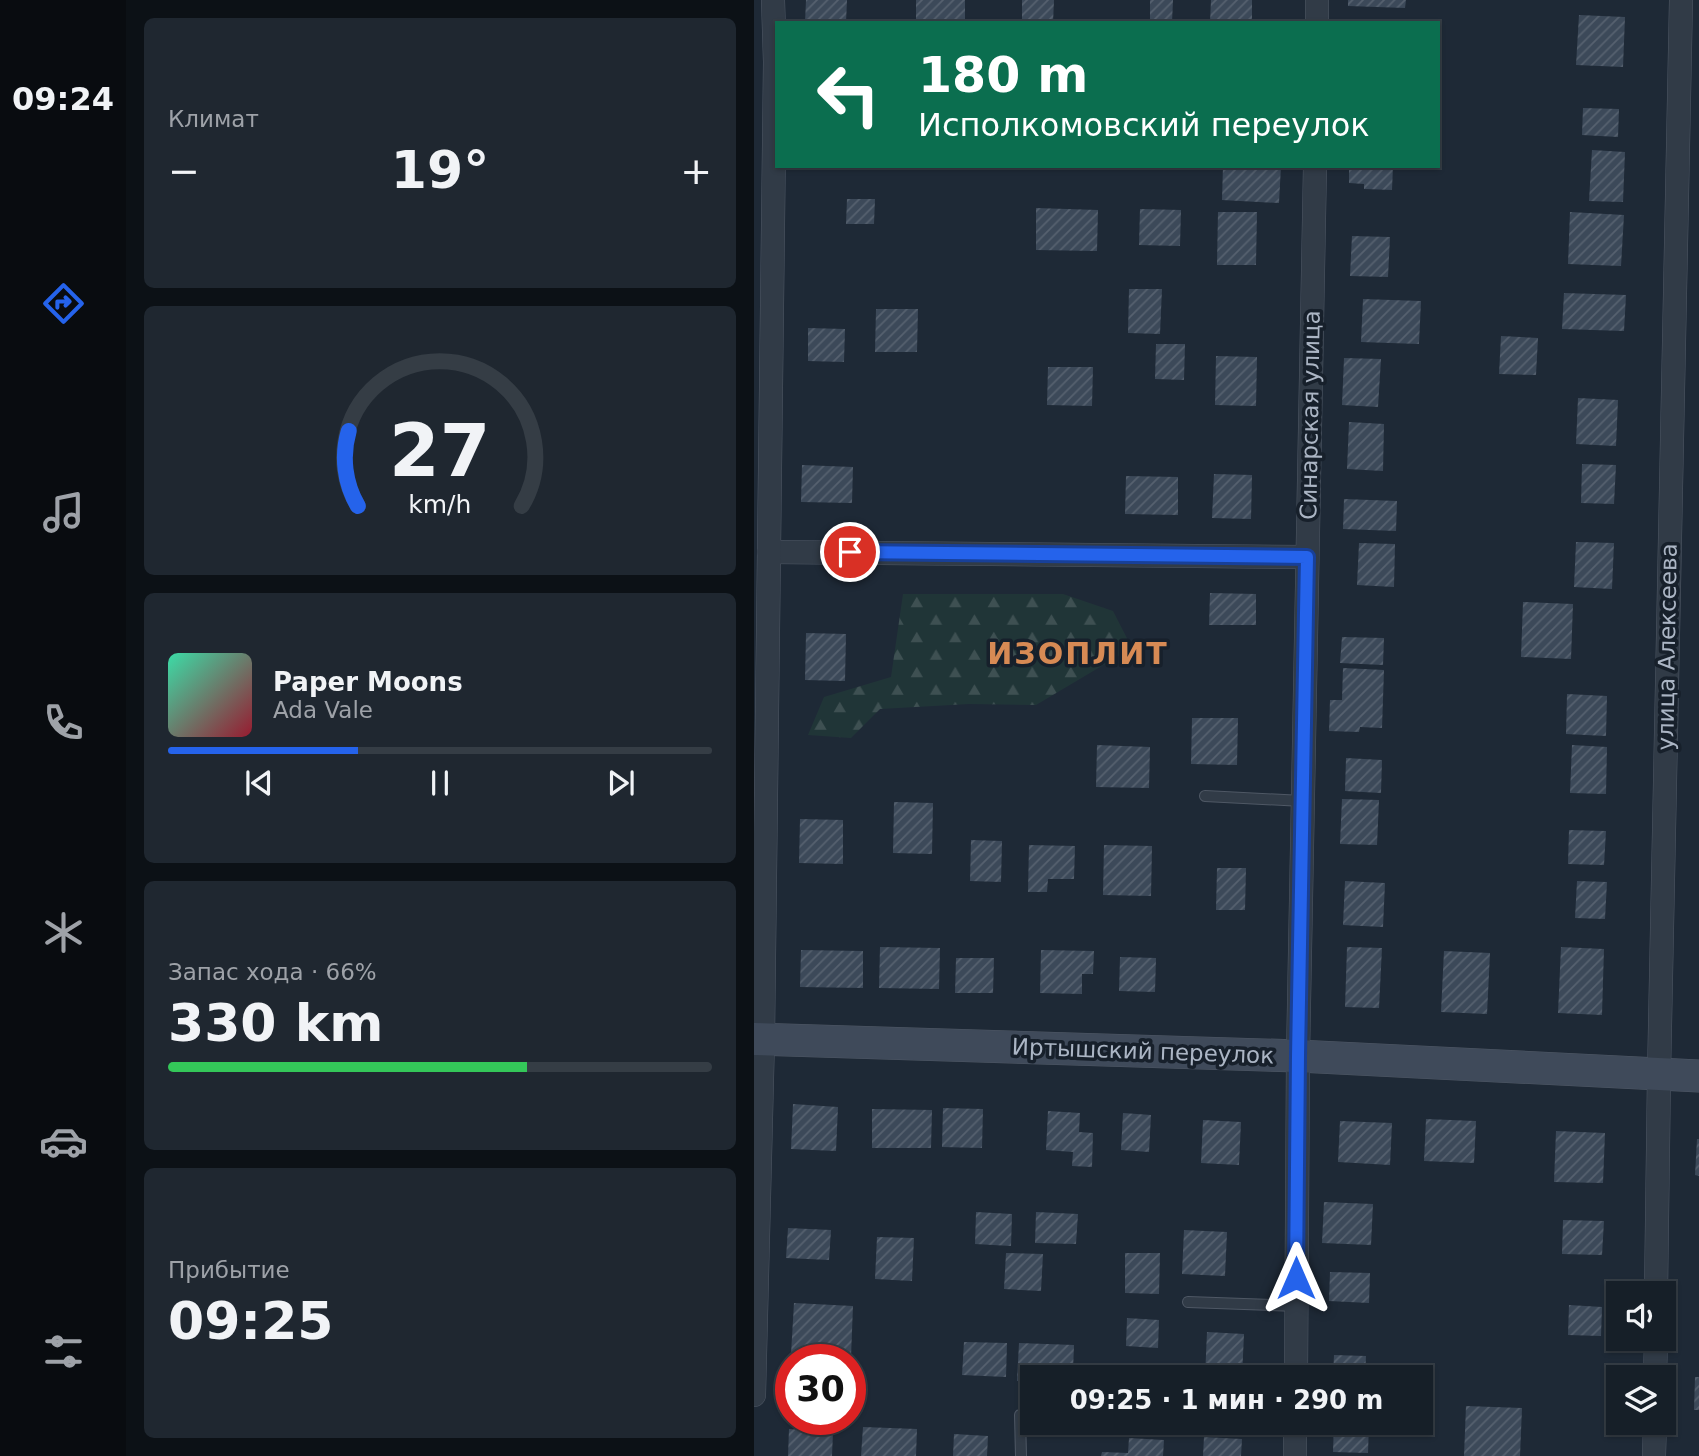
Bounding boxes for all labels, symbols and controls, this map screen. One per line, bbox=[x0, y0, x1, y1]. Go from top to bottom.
text: 180 m bbox=[918, 47, 1088, 104]
icon: left bbox=[803, 49, 894, 140]
text: 09:24 bbox=[12, 80, 114, 118]
text: Климат bbox=[168, 106, 259, 132]
text: Исполкомовский переулок bbox=[918, 106, 1370, 144]
text: 19° bbox=[391, 140, 489, 200]
text: − bbox=[168, 149, 200, 193]
text: + bbox=[680, 149, 712, 193]
icon: directions bbox=[39, 279, 88, 328]
street label: Синарская улица bbox=[1295, 310, 1325, 520]
text: 27 bbox=[389, 409, 491, 494]
icon: music bbox=[39, 488, 88, 537]
text: km/h bbox=[408, 490, 472, 519]
pin bbox=[820, 522, 880, 582]
icon: arrive bbox=[831, 533, 869, 571]
street label: улица Алексеева bbox=[1652, 543, 1682, 751]
district label: ИЗОПЛИТ bbox=[987, 636, 1169, 671]
text: Paper Moons bbox=[273, 667, 463, 697]
text: Ada Vale bbox=[273, 697, 373, 723]
icon: phone bbox=[39, 698, 88, 747]
icon: previous bbox=[240, 764, 278, 802]
icon: pause bbox=[421, 764, 459, 802]
icon: next bbox=[602, 764, 640, 802]
icon: climate bbox=[39, 908, 88, 957]
text: Запас хода · 66% bbox=[168, 959, 377, 985]
text: 330 km bbox=[168, 993, 383, 1053]
street label: Иртышский переулок bbox=[1011, 1033, 1275, 1069]
icon: car bbox=[39, 1117, 88, 1166]
position arrow bbox=[1259, 1241, 1333, 1315]
text: Прибытие bbox=[168, 1257, 290, 1283]
map controls bbox=[1606, 1281, 1676, 1435]
button: sound bbox=[1606, 1281, 1676, 1351]
text: 09:25 bbox=[168, 1291, 334, 1351]
icon: filters bbox=[39, 1327, 88, 1376]
speed limit sign: 30 bbox=[775, 1344, 866, 1435]
button: layers bbox=[1606, 1365, 1676, 1435]
text: 09:25 · 1 мин · 290 m bbox=[1070, 1385, 1383, 1415]

